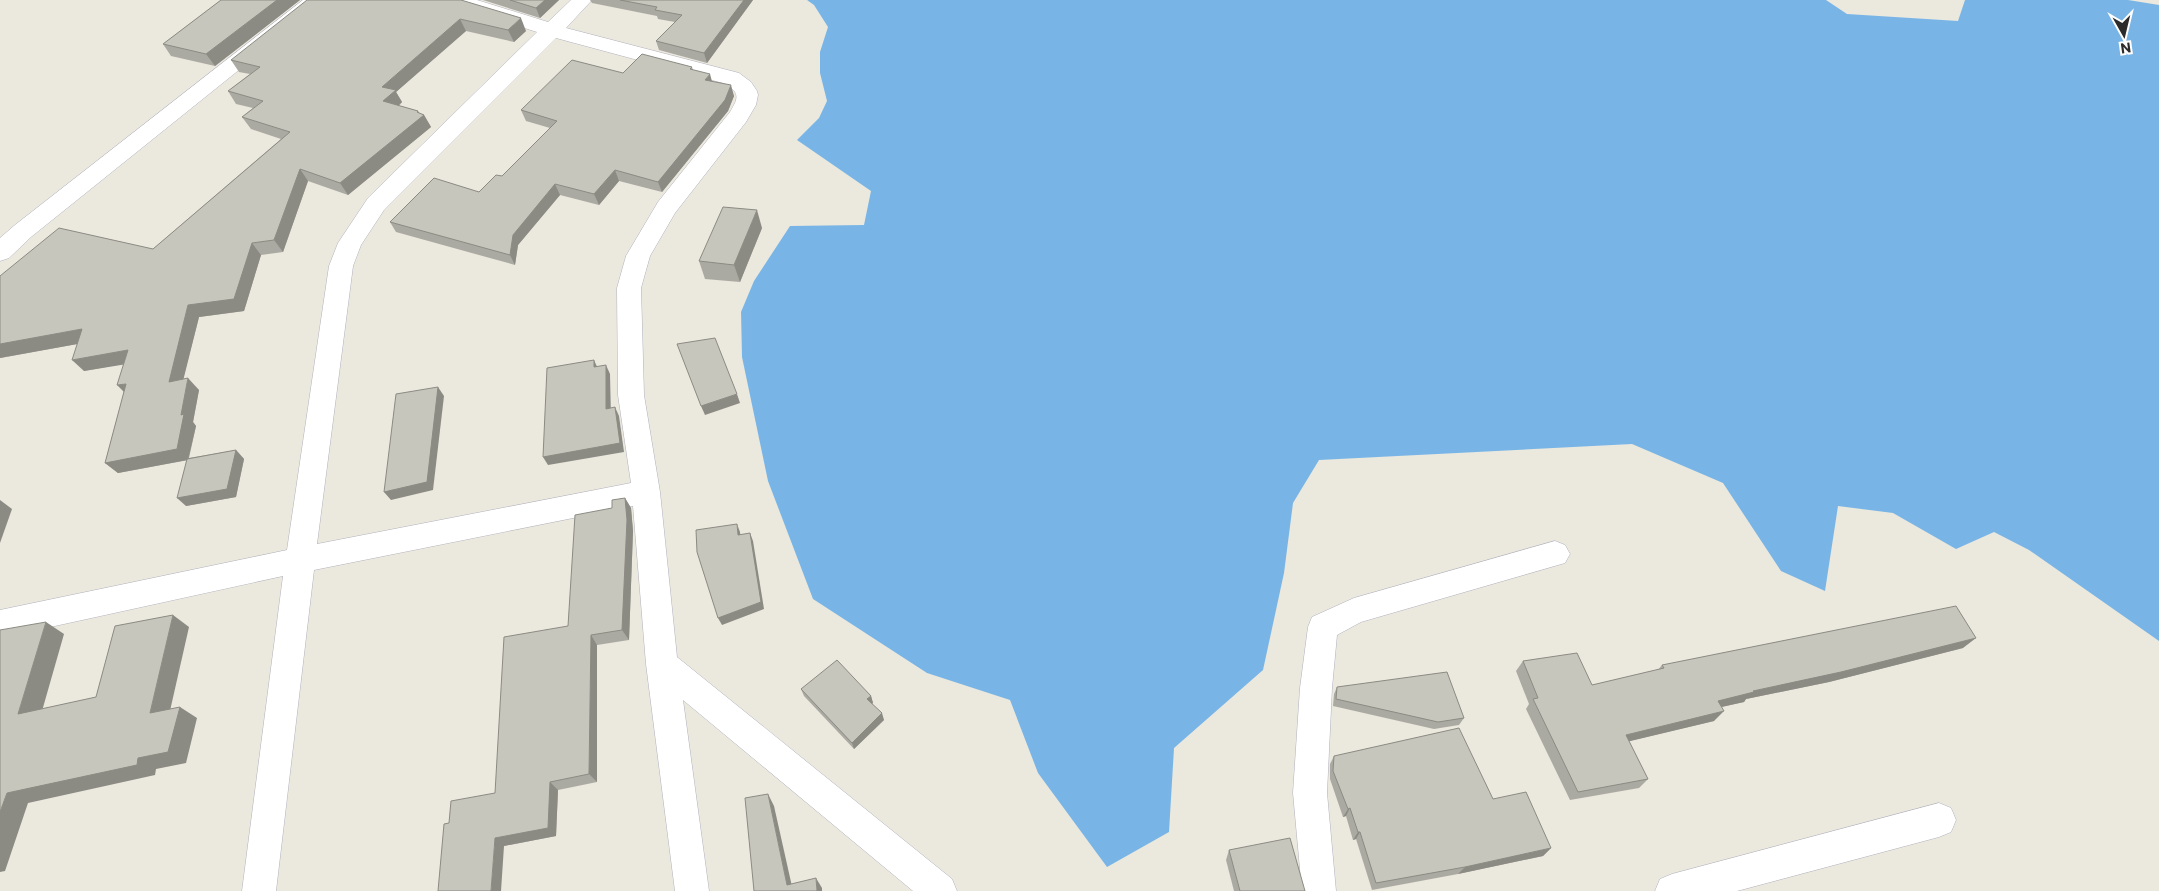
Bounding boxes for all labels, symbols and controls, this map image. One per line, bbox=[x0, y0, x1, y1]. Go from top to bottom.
north arrow bbox=[2099, 10, 2149, 60]
text: N bbox=[2119, 39, 2132, 58]

